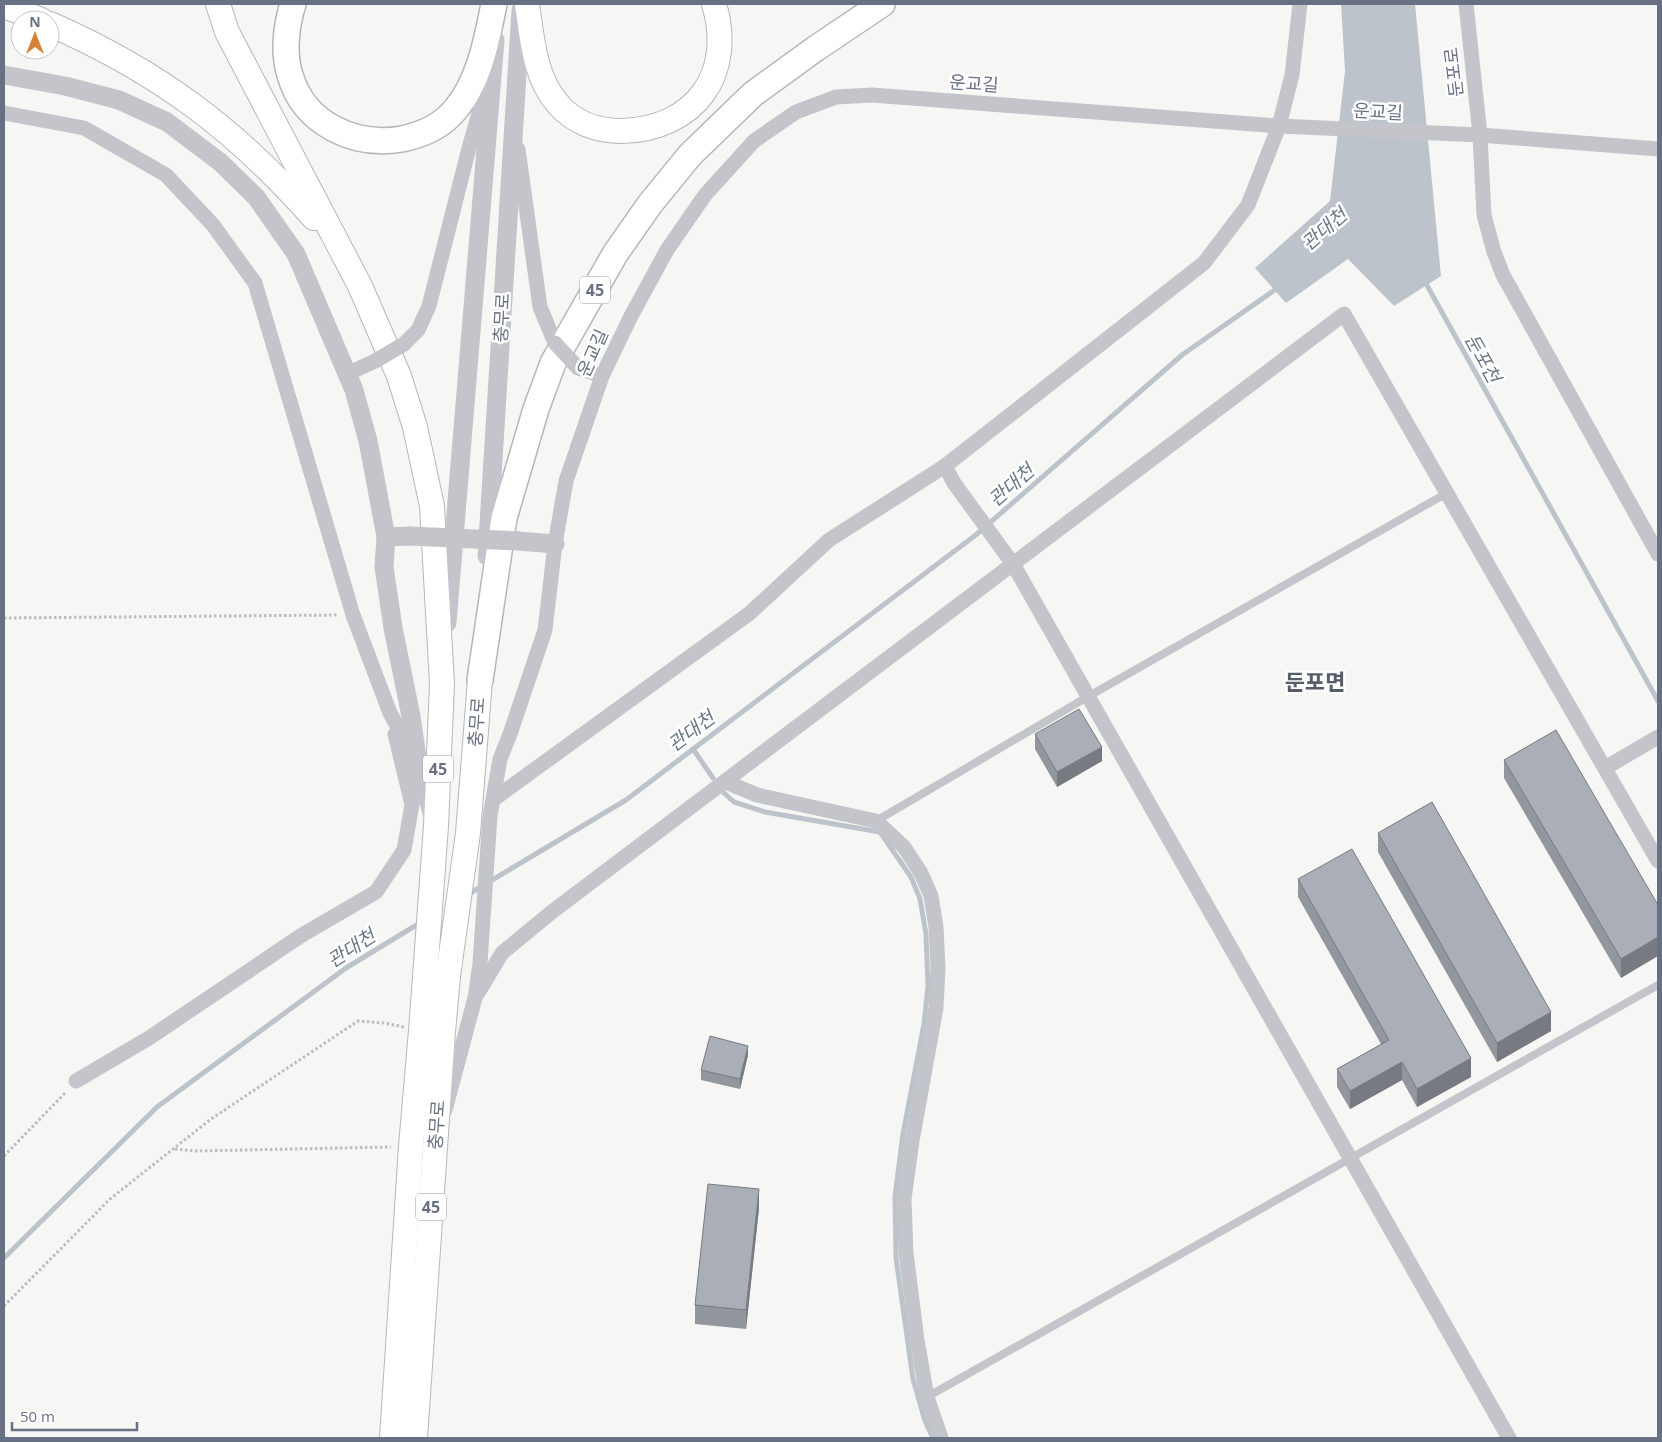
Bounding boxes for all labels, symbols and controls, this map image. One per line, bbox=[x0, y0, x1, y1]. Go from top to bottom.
north arrow bbox=[10, 10, 60, 60]
text: N bbox=[29, 12, 41, 31]
street label: 둔포로 bbox=[1438, 46, 1468, 98]
street label: 운교길 bbox=[948, 69, 1000, 97]
street label: 운교길 bbox=[1353, 98, 1403, 124]
water label: 관대천 bbox=[1296, 201, 1353, 256]
road number: 45 bbox=[580, 276, 610, 304]
street label: 충무로 bbox=[488, 293, 514, 343]
street label: 운교길 bbox=[571, 325, 613, 380]
water label: 둔포천 bbox=[1459, 329, 1508, 389]
water label: 관대천 bbox=[983, 457, 1040, 512]
district label: 둔포면 bbox=[1285, 666, 1345, 696]
street label: 충무로 bbox=[462, 696, 490, 748]
water label: 관대천 bbox=[662, 704, 721, 757]
road number: 45 bbox=[423, 756, 453, 782]
water label: 관대천 bbox=[322, 922, 381, 973]
street label: 충무로 bbox=[422, 1099, 450, 1151]
road number: 45 bbox=[416, 1194, 446, 1220]
scale bar bbox=[12, 1400, 138, 1432]
text: 50 m bbox=[20, 1406, 55, 1426]

